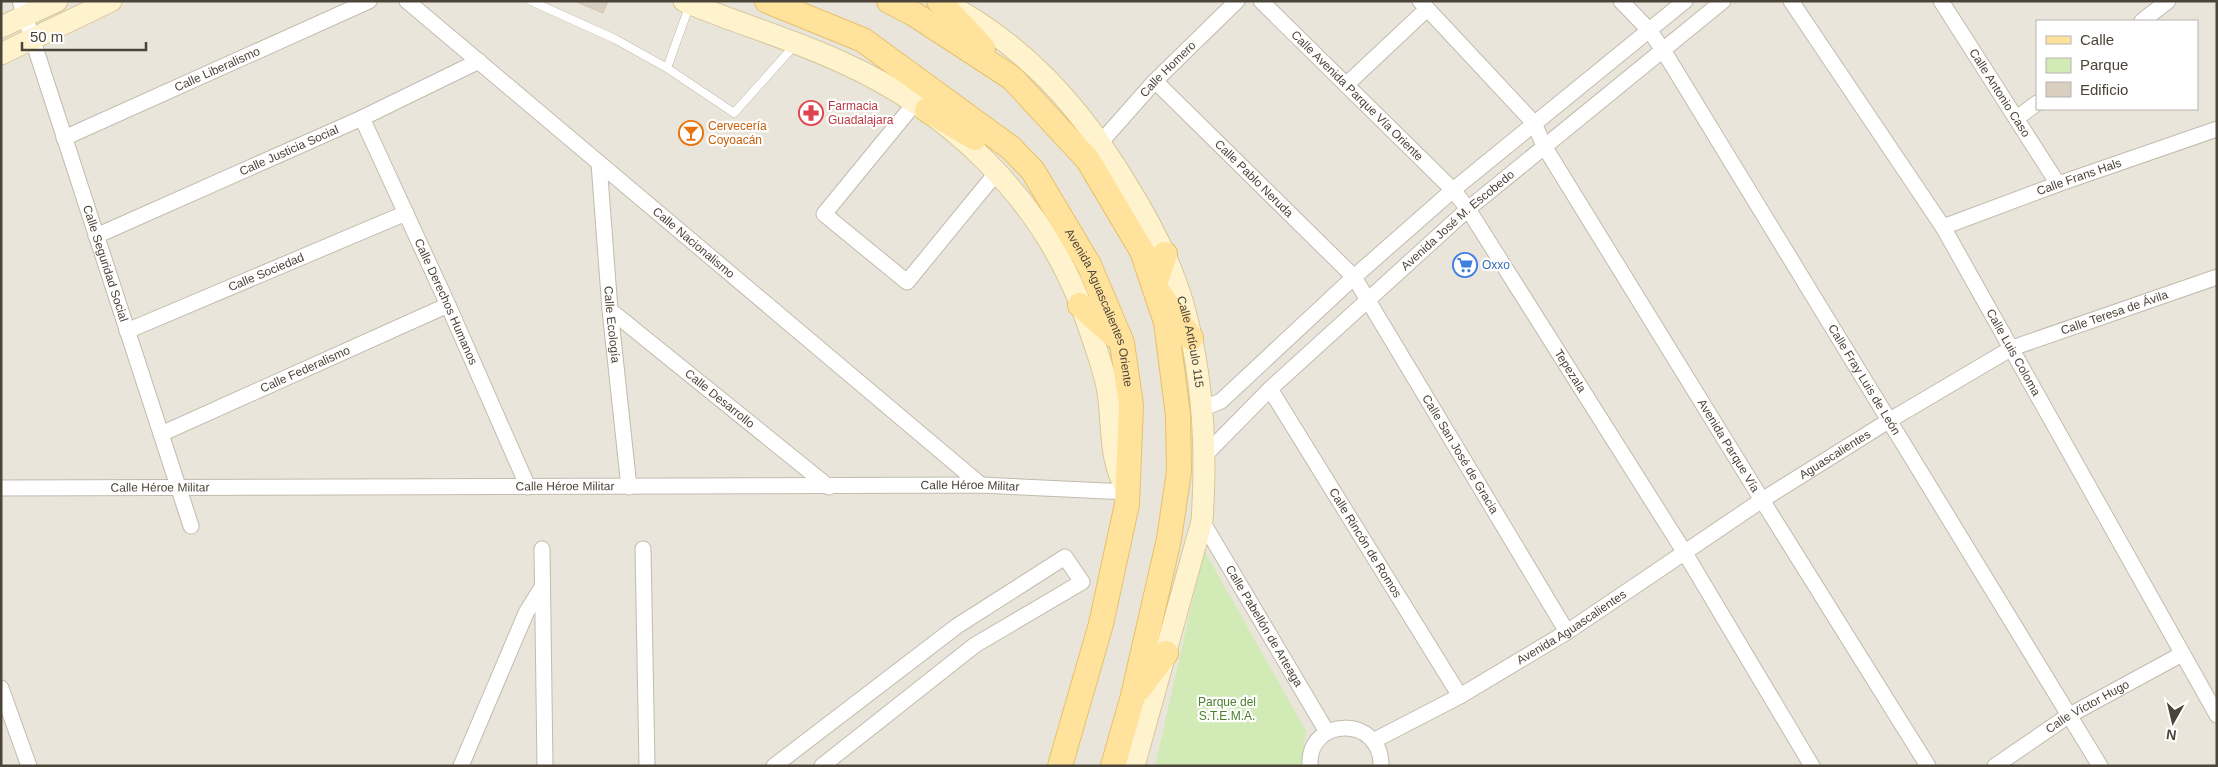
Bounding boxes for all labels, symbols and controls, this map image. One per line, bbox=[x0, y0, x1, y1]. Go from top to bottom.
scale bar bbox=[22, 20, 146, 52]
legend bbox=[2036, 20, 2198, 110]
text: 50 m bbox=[30, 28, 63, 45]
street label: Calle Avenida Parque Vía Oriente bbox=[1288, 28, 1426, 164]
text: Calle bbox=[2080, 31, 2114, 48]
street label: Calle Homero bbox=[1137, 38, 1199, 100]
street label: Calle Liberalismo bbox=[172, 44, 262, 94]
street label: Calle Antonio Caso bbox=[1966, 46, 2033, 140]
text: Parque bbox=[2080, 56, 2128, 73]
text: Edificio bbox=[2080, 81, 2128, 98]
place label: Farmacia Guadalajara bbox=[828, 99, 894, 127]
pharmacy icon: Farmacia Guadalajara bbox=[798, 100, 824, 126]
place label: Cervecería Coyoacán bbox=[708, 119, 767, 147]
bar icon: Cervecería Coyoacán bbox=[678, 120, 704, 146]
street label: Calle Justicia Social bbox=[237, 122, 341, 179]
street label: Calle Pablo Neruda bbox=[1212, 137, 1296, 220]
street label: Calle Frans Hals bbox=[2035, 156, 2123, 198]
street label: Avenida José M. Escobedo bbox=[1398, 167, 1517, 273]
street label: Calle Seguridad Social bbox=[80, 203, 131, 323]
street label: Calle Nacionalismo bbox=[650, 204, 738, 281]
street label: Avenida Aguascalientes Oriente bbox=[1062, 226, 1135, 388]
street label: Calle Derechos Humanos bbox=[411, 236, 480, 367]
street label: Calle Sociedad bbox=[226, 250, 306, 294]
supermarket icon: Oxxo bbox=[1452, 252, 1478, 278]
place label: Oxxo bbox=[1482, 258, 1510, 272]
street label: Calle Ecología bbox=[601, 285, 623, 364]
street label: Calle Teresa de Ávila bbox=[2059, 287, 2170, 338]
street label: Calle Artículo 115 bbox=[1174, 294, 1206, 389]
street label: Calle Luis Coloma bbox=[1983, 306, 2043, 398]
street label: Calle Fray Luis de León bbox=[1825, 322, 1903, 438]
street label: Calle Federalismo bbox=[258, 343, 352, 395]
street label: Tepezala bbox=[1551, 347, 1589, 395]
street label: Calle Desarrollo bbox=[682, 366, 758, 431]
street label: Calle San José de Gracia bbox=[1419, 392, 1502, 517]
street label: Avenida Parque Vía bbox=[1695, 397, 1763, 495]
street label: Aguascalientes bbox=[1797, 427, 1873, 482]
street label: Calle Héroe Militar bbox=[921, 478, 1020, 494]
street label: Calle Héroe Militar bbox=[516, 479, 614, 493]
street label: Calle Héroe Militar bbox=[111, 480, 209, 495]
street label: Calle Rincón de Romos bbox=[1326, 486, 1404, 600]
street label: Calle Pabellón de Arteaga bbox=[1223, 563, 1306, 690]
street label: Avenida Aguascalientes bbox=[1514, 587, 1629, 667]
street label: Calle Víctor Hugo bbox=[2043, 677, 2132, 736]
park label: Parque del S.T.E.M.A. bbox=[1198, 695, 1256, 723]
north arrow bbox=[2148, 697, 2198, 747]
text: N bbox=[2165, 726, 2177, 744]

